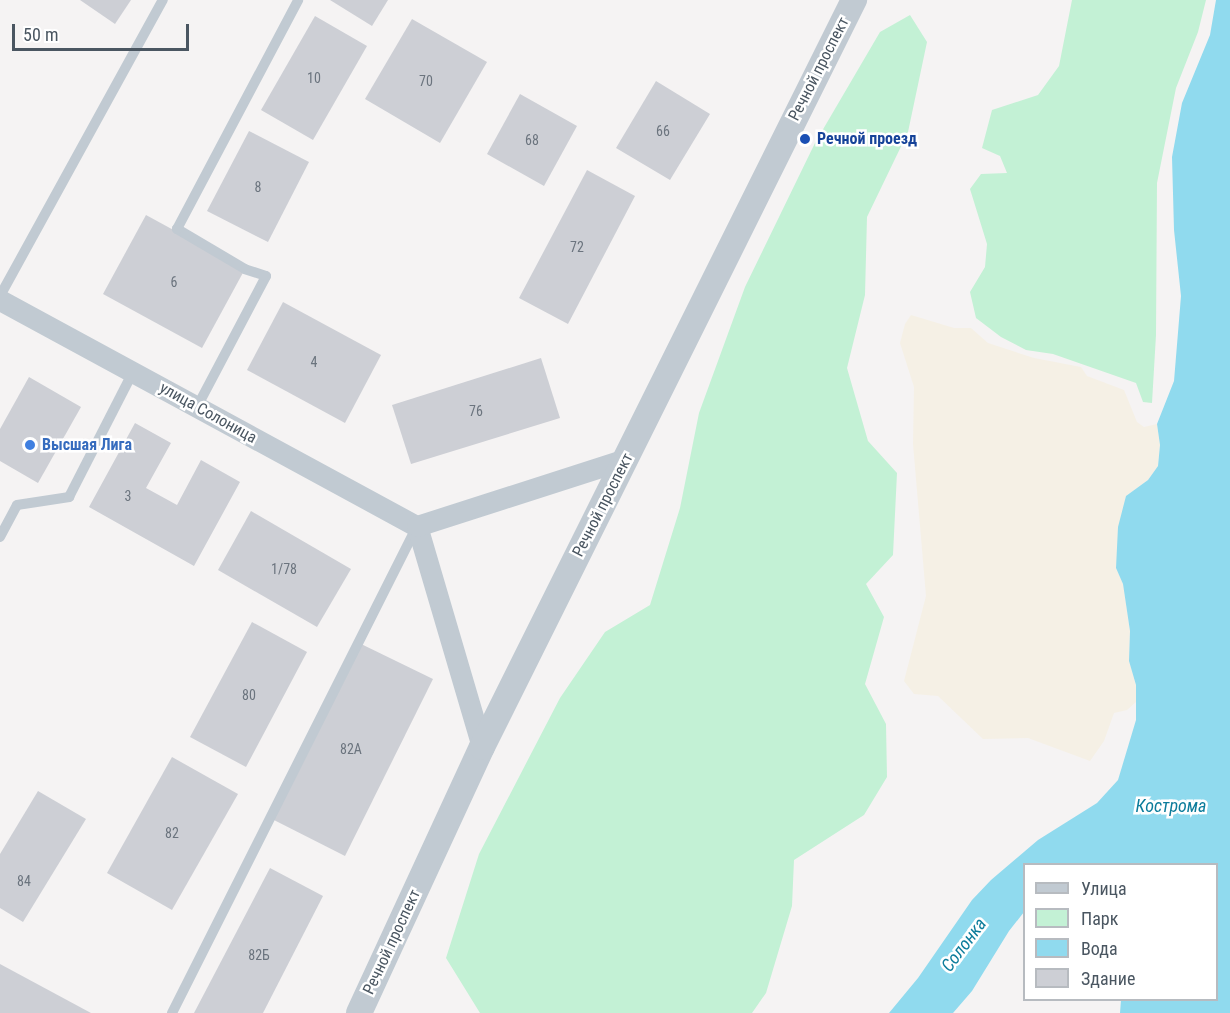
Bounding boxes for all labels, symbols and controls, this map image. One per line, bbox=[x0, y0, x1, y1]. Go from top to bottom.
scale bar bbox=[15, 12, 192, 50]
street label: Речной проспект bbox=[785, 14, 853, 124]
text: 50 m bbox=[23, 24, 58, 45]
house number: 10 bbox=[307, 70, 321, 86]
house number: 70 bbox=[419, 73, 433, 89]
house number: 66 bbox=[656, 123, 670, 139]
place label: Речной проезд bbox=[817, 129, 917, 149]
house number: 68 bbox=[525, 132, 539, 148]
marker: Речной проезд bbox=[798, 132, 812, 146]
house number: 8 bbox=[255, 179, 261, 195]
house number: 72 bbox=[570, 239, 584, 255]
house number: 6 bbox=[171, 274, 177, 290]
house number: 4 bbox=[311, 354, 317, 370]
street label: улица Солоница bbox=[156, 378, 260, 448]
house number: 76 bbox=[469, 403, 483, 419]
place label: Высшая Лига bbox=[42, 435, 132, 455]
marker: Высшая Лига bbox=[23, 438, 37, 452]
street label: Речной проспект bbox=[569, 450, 637, 560]
house number: 3 bbox=[125, 488, 131, 504]
house number: 1/78 bbox=[271, 561, 297, 577]
house number: 80 bbox=[242, 687, 256, 703]
house number: 82А bbox=[340, 741, 362, 757]
water label: Кострома bbox=[1136, 795, 1206, 817]
house number: 82 bbox=[165, 825, 179, 841]
legend bbox=[1023, 863, 1218, 1001]
house number: 84 bbox=[17, 873, 31, 889]
text: Улица bbox=[1081, 878, 1127, 899]
street label: Речной проспект bbox=[359, 886, 425, 998]
text: Парк bbox=[1081, 908, 1118, 929]
water label: Солонка bbox=[937, 914, 991, 976]
text: Вода bbox=[1081, 938, 1118, 959]
house number: 82Б bbox=[248, 947, 270, 963]
text: Здание bbox=[1081, 968, 1135, 989]

